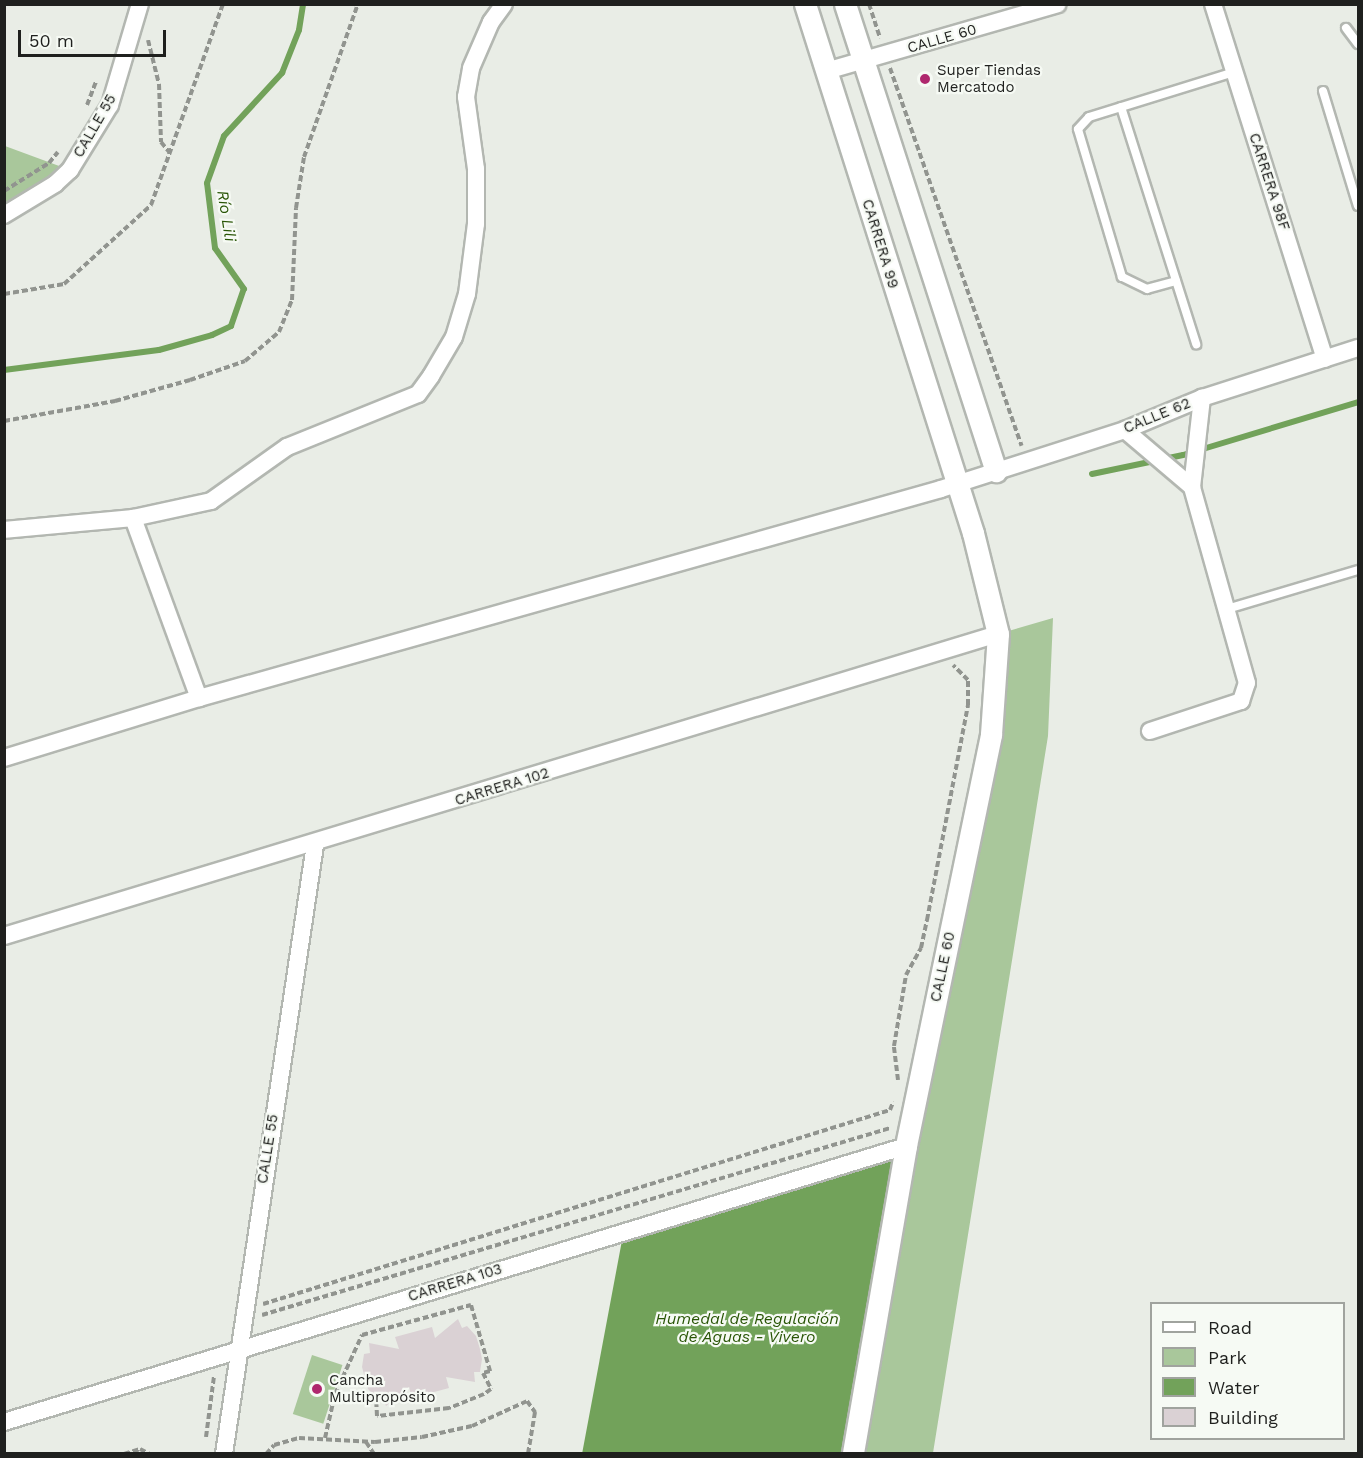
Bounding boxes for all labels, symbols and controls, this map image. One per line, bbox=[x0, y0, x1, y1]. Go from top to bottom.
scale bar bbox=[21, 18, 170, 56]
street label: CALLE 60 bbox=[905, 21, 979, 57]
text: 50 m bbox=[29, 30, 74, 51]
place label: Super Tiendas Mercatodo bbox=[937, 61, 1042, 96]
marker: Super Tiendas Mercatodo bbox=[918, 72, 932, 86]
street label: CALLE 55 bbox=[70, 91, 120, 161]
street label: CARRERA 98F bbox=[1245, 131, 1293, 233]
water label: Río Lili bbox=[212, 189, 240, 243]
street label: CARRERA 99 bbox=[858, 197, 902, 291]
street label: CALLE 62 bbox=[1121, 394, 1193, 438]
street label: CARRERA 102 bbox=[452, 764, 552, 810]
street label: CALLE 60 bbox=[927, 930, 959, 1004]
street label: CALLE 55 bbox=[254, 1113, 282, 1185]
street label: CARRERA 103 bbox=[405, 1260, 505, 1306]
legend bbox=[1150, 1302, 1345, 1440]
water label: Humedal de Regulación de Aguas - Vivero bbox=[655, 1309, 839, 1347]
text: Road bbox=[1208, 1317, 1252, 1338]
text: Park bbox=[1208, 1347, 1247, 1368]
place label: Cancha Multipropósito bbox=[329, 1371, 435, 1406]
text: Water bbox=[1208, 1377, 1260, 1398]
marker: Cancha Multipropósito bbox=[310, 1382, 324, 1396]
text: Building bbox=[1208, 1407, 1278, 1428]

